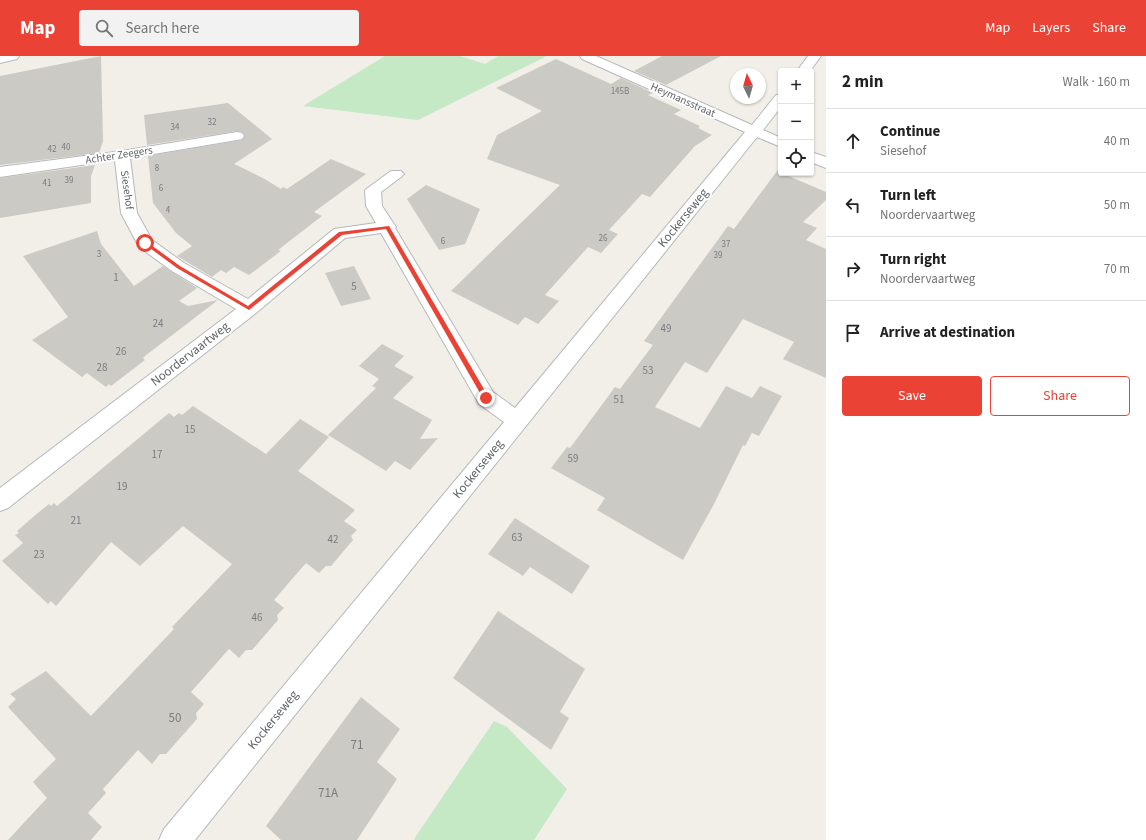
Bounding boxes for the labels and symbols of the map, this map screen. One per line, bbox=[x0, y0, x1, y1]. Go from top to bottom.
north arrow bbox=[730, 68, 766, 104]
street label: Heymansstraat bbox=[648, 79, 718, 121]
house number: 145B bbox=[611, 85, 629, 98]
house number: 32 bbox=[208, 116, 217, 129]
house number: 34 bbox=[171, 121, 180, 134]
house number: 40 bbox=[62, 141, 71, 154]
street label: Achter Zeegers bbox=[84, 142, 154, 168]
house number: 42 bbox=[48, 143, 57, 156]
house number: 8 bbox=[155, 162, 160, 175]
street label: Siesehof bbox=[117, 170, 137, 211]
house number: 39 bbox=[65, 174, 74, 187]
house number: 41 bbox=[43, 177, 51, 190]
house number: 6 bbox=[159, 182, 164, 195]
street label: Kockerseweg bbox=[653, 184, 713, 252]
house number: 4 bbox=[166, 204, 171, 217]
house number: 26 bbox=[599, 232, 608, 245]
route start bbox=[136, 234, 154, 252]
house number: 6 bbox=[441, 235, 446, 248]
house number: 37 bbox=[722, 238, 731, 251]
house number: 3 bbox=[97, 248, 102, 261]
house number: 39 bbox=[714, 249, 723, 262]
house number: 1 bbox=[113, 270, 119, 285]
house number: 5 bbox=[351, 279, 357, 294]
house number: 24 bbox=[153, 316, 164, 331]
street label: Noordervaartweg bbox=[147, 317, 233, 390]
house number: 49 bbox=[661, 321, 671, 336]
house number: 26 bbox=[116, 344, 127, 359]
house number: 28 bbox=[97, 360, 108, 375]
house number: 53 bbox=[643, 363, 653, 378]
route end bbox=[477, 389, 495, 407]
house number: 51 bbox=[614, 392, 624, 407]
house number: 15 bbox=[185, 422, 195, 437]
street label: Kockerseweg bbox=[448, 435, 508, 503]
house number: 17 bbox=[152, 447, 162, 462]
house number: 59 bbox=[568, 451, 578, 466]
house number: 19 bbox=[117, 479, 127, 494]
house number: 21 bbox=[71, 513, 81, 528]
house number: 63 bbox=[512, 530, 522, 545]
house number: 42 bbox=[328, 532, 338, 547]
house number: 23 bbox=[34, 547, 44, 562]
house number: 46 bbox=[252, 610, 263, 625]
street label: Kockerseweg bbox=[243, 686, 303, 754]
house number: 50 bbox=[169, 709, 181, 727]
house number: 71 bbox=[351, 736, 363, 754]
house number: 71A bbox=[318, 784, 339, 802]

